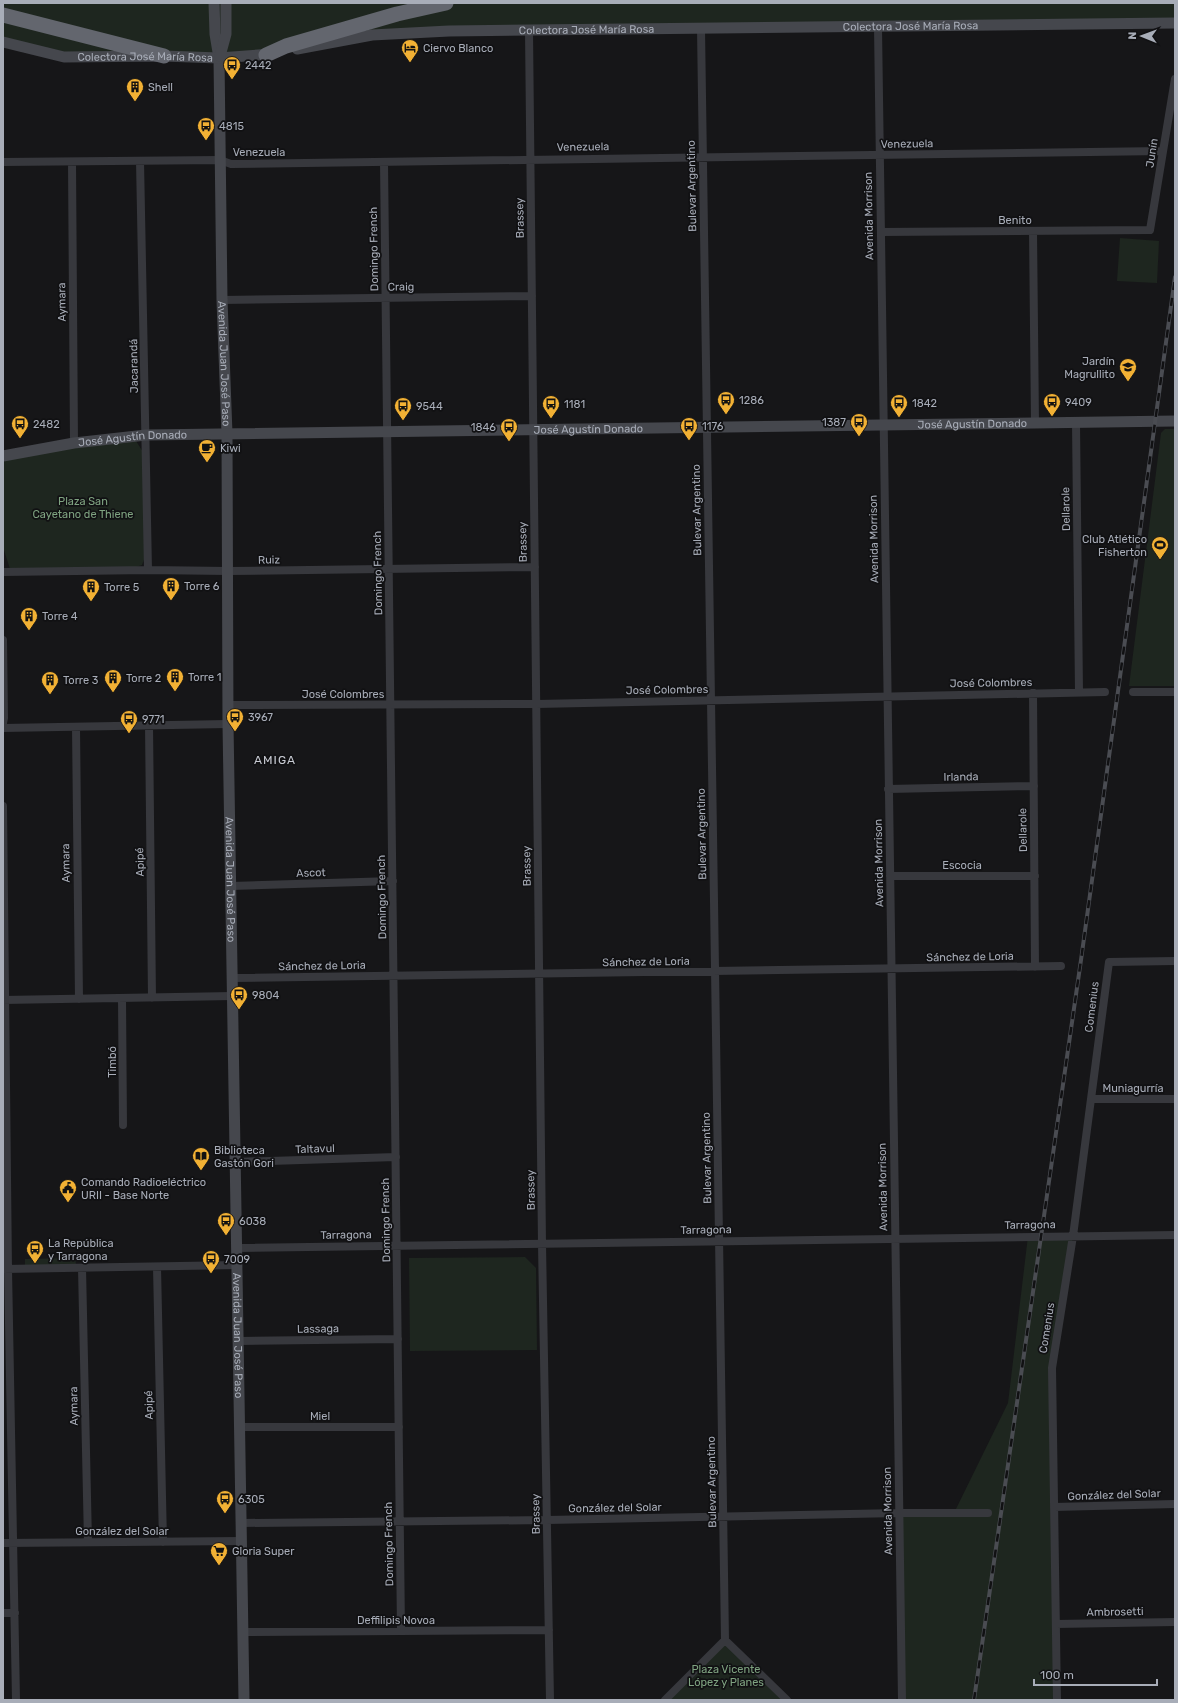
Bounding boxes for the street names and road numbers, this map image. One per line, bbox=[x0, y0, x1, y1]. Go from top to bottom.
street label: Colectora José María Rosa bbox=[843, 19, 978, 33]
street label: Colectora José María Rosa bbox=[519, 22, 654, 37]
street label: Colectora José María Rosa bbox=[77, 49, 213, 64]
street label: Venezuela bbox=[881, 137, 933, 151]
street label: Junín bbox=[1143, 137, 1161, 169]
street label: Venezuela bbox=[557, 140, 609, 154]
street label: Bulevar Argentino bbox=[685, 140, 699, 232]
street label: Venezuela bbox=[233, 146, 285, 159]
street label: Avenida Morrison bbox=[862, 172, 876, 260]
street label: Brassey bbox=[513, 198, 527, 238]
street label: Domingo French bbox=[367, 207, 381, 291]
street label: Benito bbox=[998, 214, 1032, 227]
street label: Craig bbox=[388, 280, 414, 294]
street label: Aymara bbox=[55, 282, 69, 322]
street label: Avenida Juan José Paso bbox=[216, 301, 233, 427]
street label: Jacarandá bbox=[127, 339, 141, 393]
street label: José Agustín Donado bbox=[917, 417, 1027, 431]
street label: José Agustín Donado bbox=[533, 422, 643, 436]
street label: José Agustín Donado bbox=[77, 428, 187, 449]
street label: Bulevar Argentino bbox=[690, 464, 704, 556]
street label: Dellarole bbox=[1059, 487, 1073, 531]
street label: Avenida Morrison bbox=[867, 495, 881, 583]
street label: Brassey bbox=[516, 522, 530, 562]
street label: Domingo French bbox=[371, 531, 385, 615]
street label: Ruiz bbox=[258, 553, 281, 567]
street label: José Colombres bbox=[950, 676, 1033, 690]
street label: José Colombres bbox=[626, 683, 709, 697]
street label: José Colombres bbox=[302, 688, 385, 701]
street label: Irlanda bbox=[943, 770, 979, 784]
street label: Bulevar Argentino bbox=[695, 788, 709, 880]
street label: Dellarole bbox=[1016, 808, 1030, 852]
street label: Avenida Juan José Paso bbox=[223, 817, 238, 942]
street label: Avenida Morrison bbox=[872, 819, 886, 907]
street label: Aymara bbox=[59, 843, 73, 883]
street label: Brassey bbox=[520, 846, 534, 886]
street label: Apipé bbox=[133, 847, 147, 877]
street label: Domingo French bbox=[375, 855, 389, 939]
street label: Escocia bbox=[942, 859, 982, 872]
street label: Ascot bbox=[296, 866, 327, 880]
street label: Sánchez de Loria bbox=[926, 950, 1014, 964]
street label: Sánchez de Loria bbox=[602, 955, 690, 969]
street label: Sánchez de Loria bbox=[278, 959, 366, 973]
street label: Comenius bbox=[1082, 980, 1102, 1033]
street label: Timbó bbox=[106, 1046, 119, 1078]
street label: Muniagurría bbox=[1102, 1082, 1164, 1095]
street label: Bulevar Argentino bbox=[700, 1112, 714, 1204]
street label: Taltavul bbox=[295, 1142, 335, 1156]
street label: Avenida Morrison bbox=[876, 1143, 890, 1231]
street label: Brassey bbox=[524, 1170, 538, 1210]
street label: Domingo French bbox=[379, 1178, 393, 1262]
street label: Tarragona bbox=[1004, 1218, 1056, 1232]
street label: Tarragona bbox=[680, 1223, 732, 1237]
street label: Tarragona bbox=[320, 1228, 372, 1242]
street label: Avenida Juan José Paso bbox=[230, 1273, 246, 1398]
street label: Comenius bbox=[1037, 1301, 1057, 1354]
street label: Lassaga bbox=[297, 1322, 339, 1336]
street label: Aymara bbox=[67, 1386, 81, 1426]
street label: Apipé bbox=[142, 1390, 156, 1420]
street label: Miel bbox=[310, 1410, 330, 1423]
street label: Bulevar Argentino bbox=[705, 1436, 719, 1528]
street label: Avenida Morrison bbox=[881, 1467, 895, 1555]
street label: González del Solar bbox=[1067, 1487, 1162, 1503]
street label: Brassey bbox=[529, 1494, 543, 1534]
street label: González del Solar bbox=[568, 1501, 663, 1515]
street label: Domingo French bbox=[382, 1502, 396, 1586]
street label: González del Solar bbox=[75, 1525, 170, 1538]
street label: Ambrosetti bbox=[1086, 1605, 1144, 1619]
street label: Deffilipis Novoa bbox=[357, 1614, 435, 1627]

